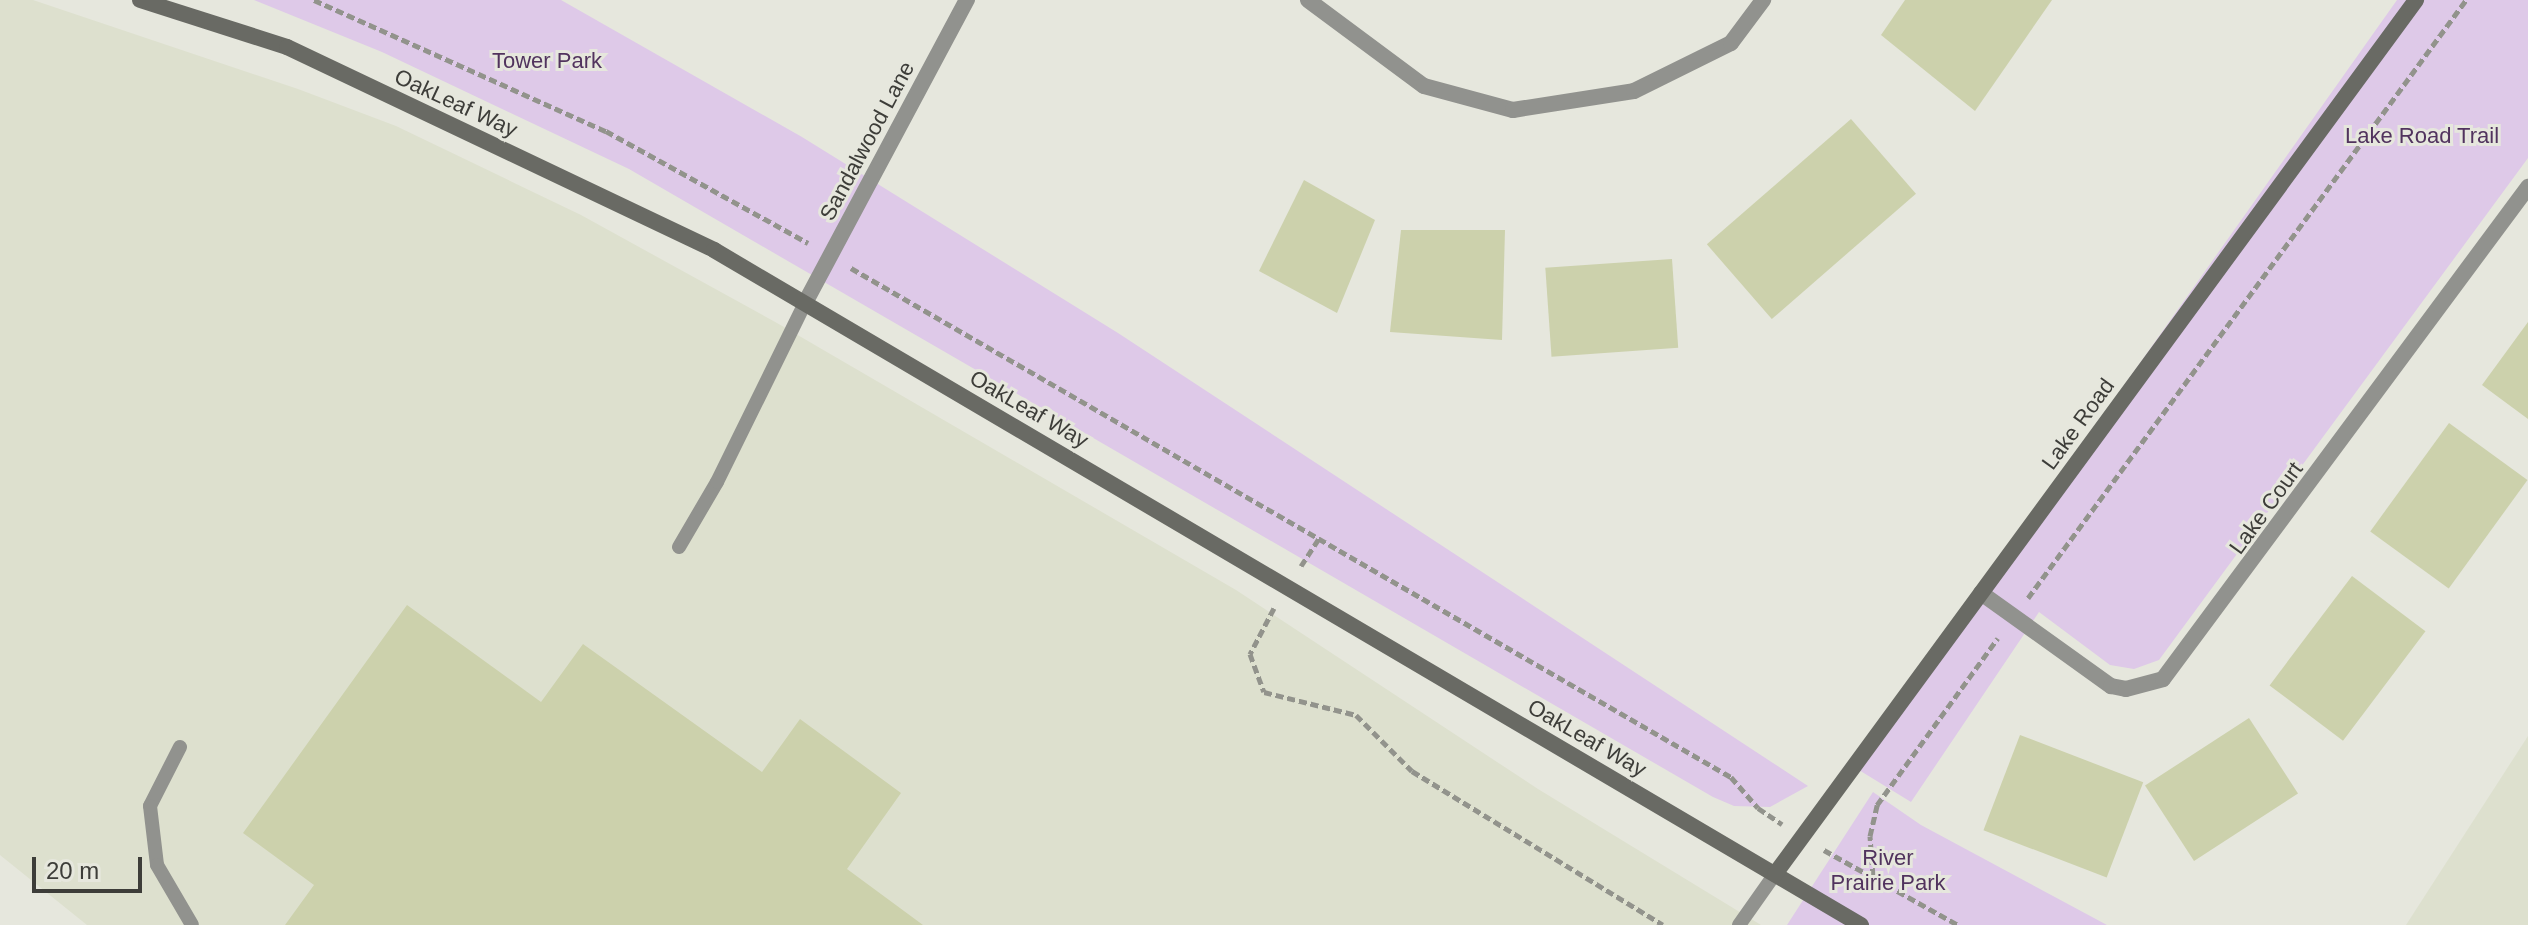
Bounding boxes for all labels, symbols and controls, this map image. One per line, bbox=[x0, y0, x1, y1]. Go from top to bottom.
park label: Tower Park bbox=[492, 48, 602, 74]
street label: Sandalwood Lane bbox=[814, 57, 920, 225]
street label: OakLeaf Way bbox=[390, 63, 522, 143]
park label: Lake Road Trail bbox=[2345, 123, 2499, 149]
street label: OakLeaf Way bbox=[965, 364, 1093, 454]
street label: Lake Road bbox=[2036, 373, 2120, 475]
street label: Lake Court bbox=[2224, 457, 2308, 559]
street label: OakLeaf Way bbox=[1523, 693, 1651, 783]
scale bar bbox=[36, 841, 146, 891]
park label: River Prairie Park bbox=[1831, 844, 1945, 896]
text: 20 m bbox=[46, 857, 99, 884]

